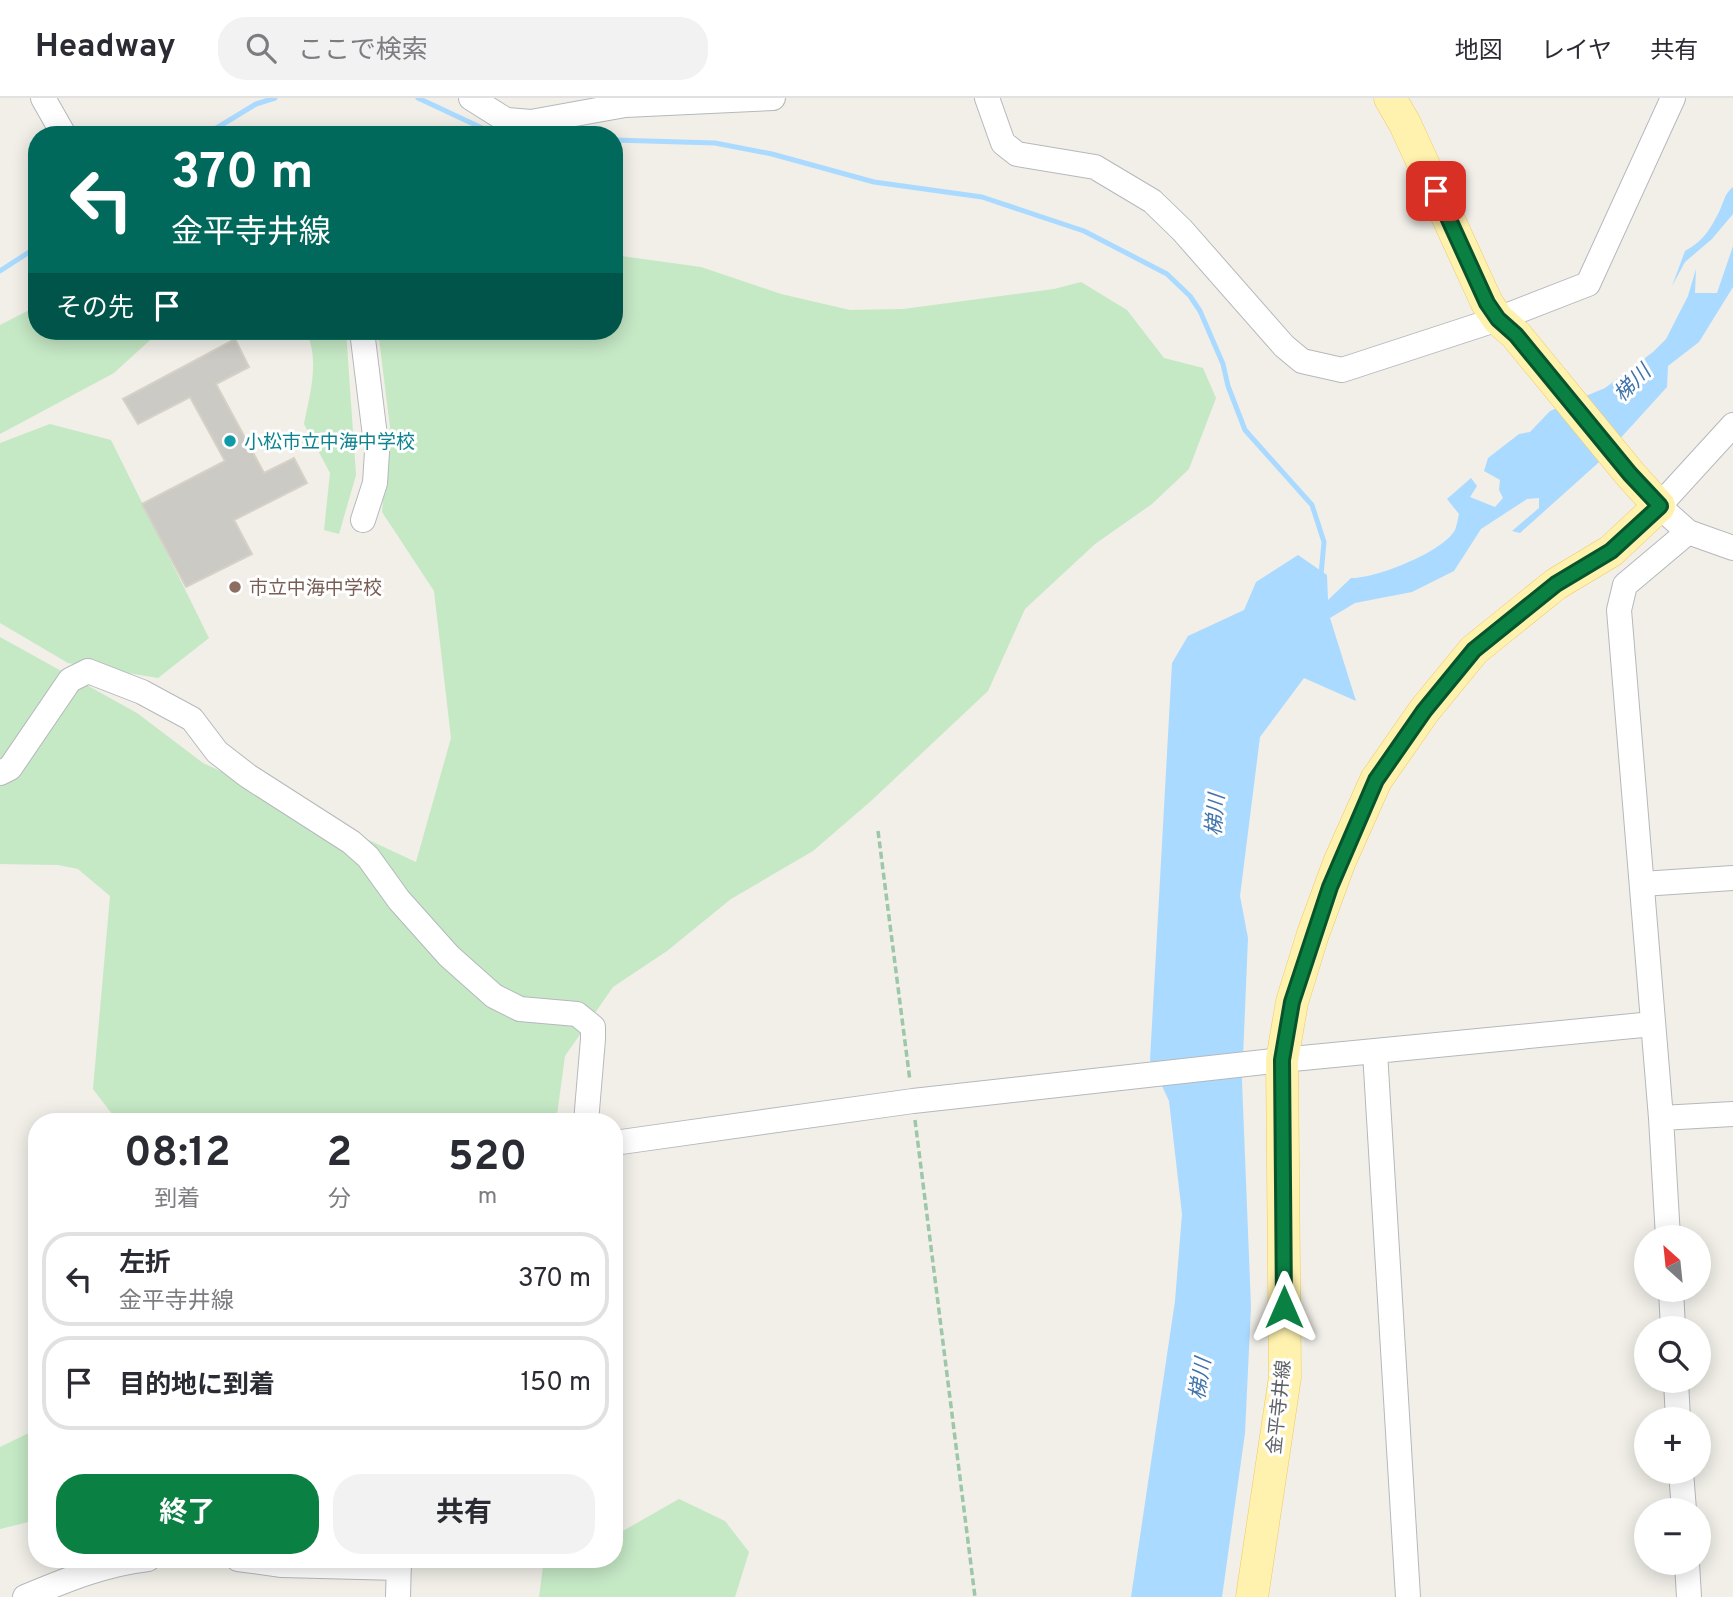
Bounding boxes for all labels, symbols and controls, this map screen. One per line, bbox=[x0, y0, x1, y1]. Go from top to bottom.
search box bbox=[218, 17, 708, 80]
text: Headway bbox=[35, 27, 176, 69]
icon: search bbox=[242, 29, 280, 67]
text: ここで検索 bbox=[298, 35, 428, 68]
text: 地図 bbox=[1455, 37, 1503, 67]
text: レイヤ bbox=[1541, 37, 1612, 67]
text: 共有 bbox=[1650, 37, 1698, 67]
text: 370 m bbox=[171, 144, 313, 206]
icon: left bbox=[56, 154, 147, 245]
pin bbox=[1406, 161, 1466, 221]
icon: arrive bbox=[1417, 172, 1455, 210]
text: 金平寺井線 bbox=[171, 214, 331, 254]
icon: arrive bbox=[148, 287, 186, 325]
text: その先 bbox=[56, 293, 134, 326]
water label: 梯川 bbox=[1609, 358, 1659, 408]
place label: 小松市立中海中学校 bbox=[244, 431, 415, 455]
marker: 小松市立中海中学校 bbox=[222, 433, 238, 449]
place label: 市立中海中学校 bbox=[249, 577, 382, 601]
marker: 市立中海中学校 bbox=[227, 579, 243, 595]
water label: 梯川 bbox=[1201, 791, 1232, 837]
text: 08:12 bbox=[124, 1128, 231, 1181]
text: 2 bbox=[327, 1128, 352, 1181]
text: 520 bbox=[448, 1132, 527, 1185]
text: m bbox=[478, 1183, 497, 1212]
text: 到着 bbox=[154, 1186, 200, 1215]
text: 分 bbox=[328, 1186, 351, 1215]
north arrow bbox=[1634, 1225, 1712, 1302]
map controls bbox=[1634, 1225, 1711, 1575]
text: 左折 bbox=[119, 1248, 171, 1281]
icon: left bbox=[60, 1260, 98, 1298]
text: 370 m bbox=[518, 1263, 591, 1296]
position arrow bbox=[1247, 1270, 1321, 1344]
text: 金平寺井線 bbox=[119, 1288, 234, 1317]
button: search bbox=[1634, 1316, 1711, 1393]
water label: 梯川 bbox=[1185, 1354, 1218, 1402]
street label: 金平寺井線 bbox=[1263, 1359, 1297, 1456]
icon: arrive bbox=[60, 1364, 98, 1402]
text: 150 m bbox=[520, 1367, 591, 1400]
text: 目的地に到着 bbox=[119, 1370, 275, 1403]
button: + bbox=[1634, 1407, 1711, 1484]
button: 終了 bbox=[56, 1474, 319, 1554]
button: 共有 bbox=[333, 1474, 595, 1554]
button: − bbox=[1634, 1498, 1711, 1575]

